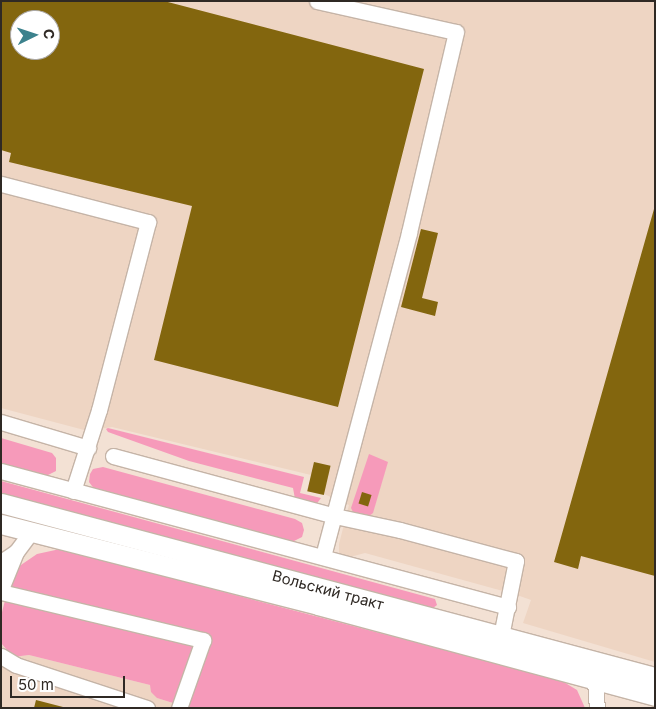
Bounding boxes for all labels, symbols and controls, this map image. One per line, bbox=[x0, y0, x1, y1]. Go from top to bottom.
north arrow bbox=[10, 10, 60, 60]
text: С bbox=[41, 28, 58, 40]
street label: Вольский тракт bbox=[270, 566, 386, 614]
scale bar bbox=[12, 666, 128, 698]
text: 50 m bbox=[18, 675, 54, 694]

